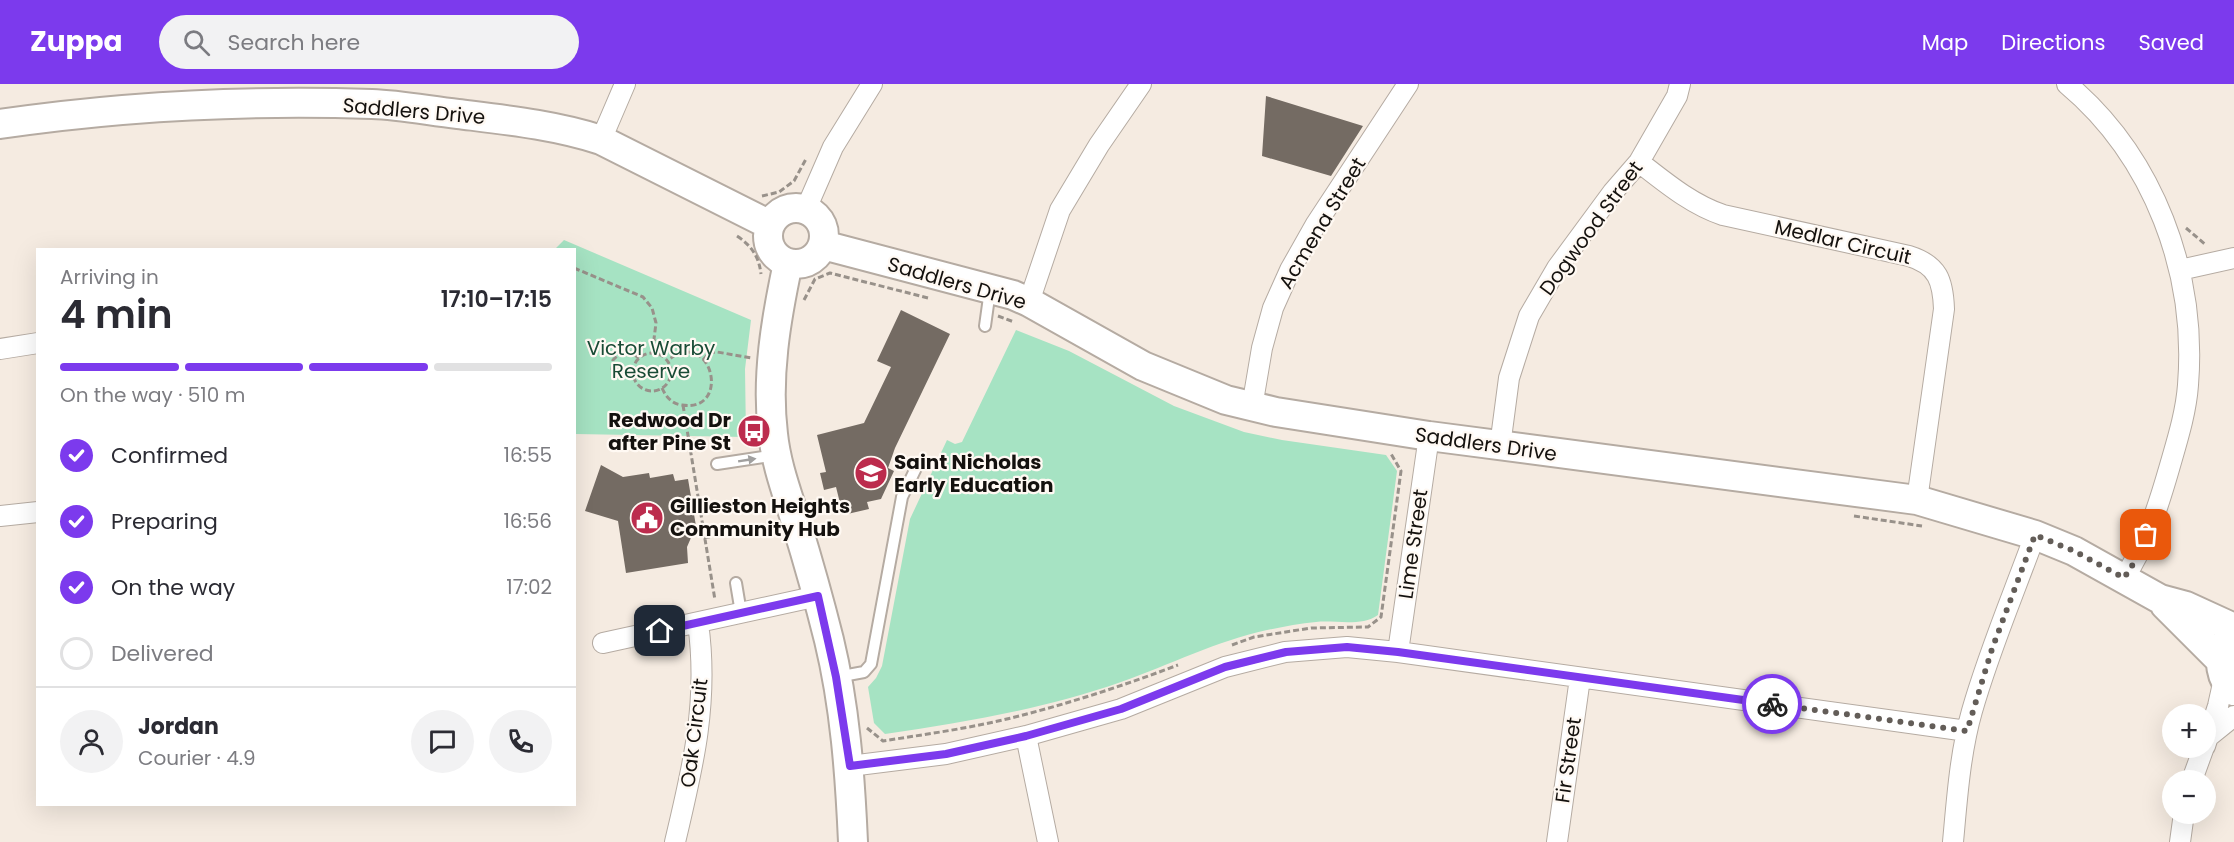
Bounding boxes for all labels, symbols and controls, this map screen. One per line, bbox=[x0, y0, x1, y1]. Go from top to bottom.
search box bbox=[159, 15, 579, 69]
text: Zuppa bbox=[30, 22, 123, 61]
icon: search bbox=[180, 26, 213, 59]
text: Search here bbox=[228, 27, 360, 58]
text: Map bbox=[1922, 28, 1968, 57]
text: Directions bbox=[2001, 28, 2105, 57]
text: Saved bbox=[2138, 28, 2204, 57]
street label: Saddlers Drive bbox=[342, 91, 486, 131]
street label: Acmena Street bbox=[1272, 152, 1372, 294]
street label: Dogwood Street bbox=[1533, 155, 1649, 301]
street label: Medlar Circuit bbox=[1772, 213, 1914, 271]
street label: Saddlers Drive bbox=[884, 250, 1030, 316]
text: Arriving in bbox=[60, 263, 159, 291]
text: 17:10–17:15 bbox=[441, 284, 552, 315]
text: 4 min bbox=[60, 287, 173, 342]
park label: Victor Warby Reserve bbox=[587, 334, 715, 385]
text: On the way · 510 m bbox=[60, 381, 245, 409]
place label: Redwood Dr after Pine St bbox=[608, 406, 731, 457]
bus stop icon: Redwood Dr after Pine St bbox=[736, 413, 772, 449]
street label: Saddlers Drive bbox=[1413, 420, 1559, 468]
icon: check bbox=[60, 439, 93, 472]
text: Confirmed bbox=[111, 440, 228, 471]
text: 16:55 bbox=[504, 441, 552, 469]
place label: Saint Nicholas Early Education bbox=[894, 448, 1054, 499]
one-way arrow bbox=[738, 455, 757, 464]
school or university icon: Saint Nicholas Early Education bbox=[853, 455, 889, 491]
street label: Lime Street bbox=[1391, 487, 1435, 601]
place label: Gillieston Heights Community Hub bbox=[670, 492, 850, 543]
public building icon: Gillieston Heights Community Hub bbox=[629, 500, 665, 536]
icon: check bbox=[60, 505, 93, 538]
text: Preparing bbox=[111, 506, 218, 537]
text: 16:56 bbox=[503, 507, 552, 535]
pin bbox=[2120, 509, 2171, 560]
icon: bag bbox=[2129, 518, 2162, 551]
icon: check bbox=[60, 571, 93, 604]
text: On the way bbox=[111, 572, 235, 603]
text: 17:02 bbox=[506, 573, 552, 601]
pin bbox=[634, 605, 685, 656]
icon: home bbox=[643, 614, 676, 647]
text: Delivered bbox=[111, 638, 214, 669]
courier bbox=[1742, 674, 1802, 734]
street label: Oak Circuit bbox=[673, 677, 715, 789]
icon: bike bbox=[1756, 688, 1789, 721]
map controls bbox=[2162, 704, 2216, 824]
button: + bbox=[2162, 704, 2216, 758]
button: person bbox=[60, 710, 123, 773]
button: chat bbox=[411, 710, 474, 773]
button: phone bbox=[489, 710, 552, 773]
text: Jordan bbox=[138, 711, 219, 742]
street label: Fir Street bbox=[1548, 715, 1588, 805]
text: Courier · 4.9 bbox=[138, 744, 256, 772]
button: − bbox=[2162, 770, 2216, 824]

